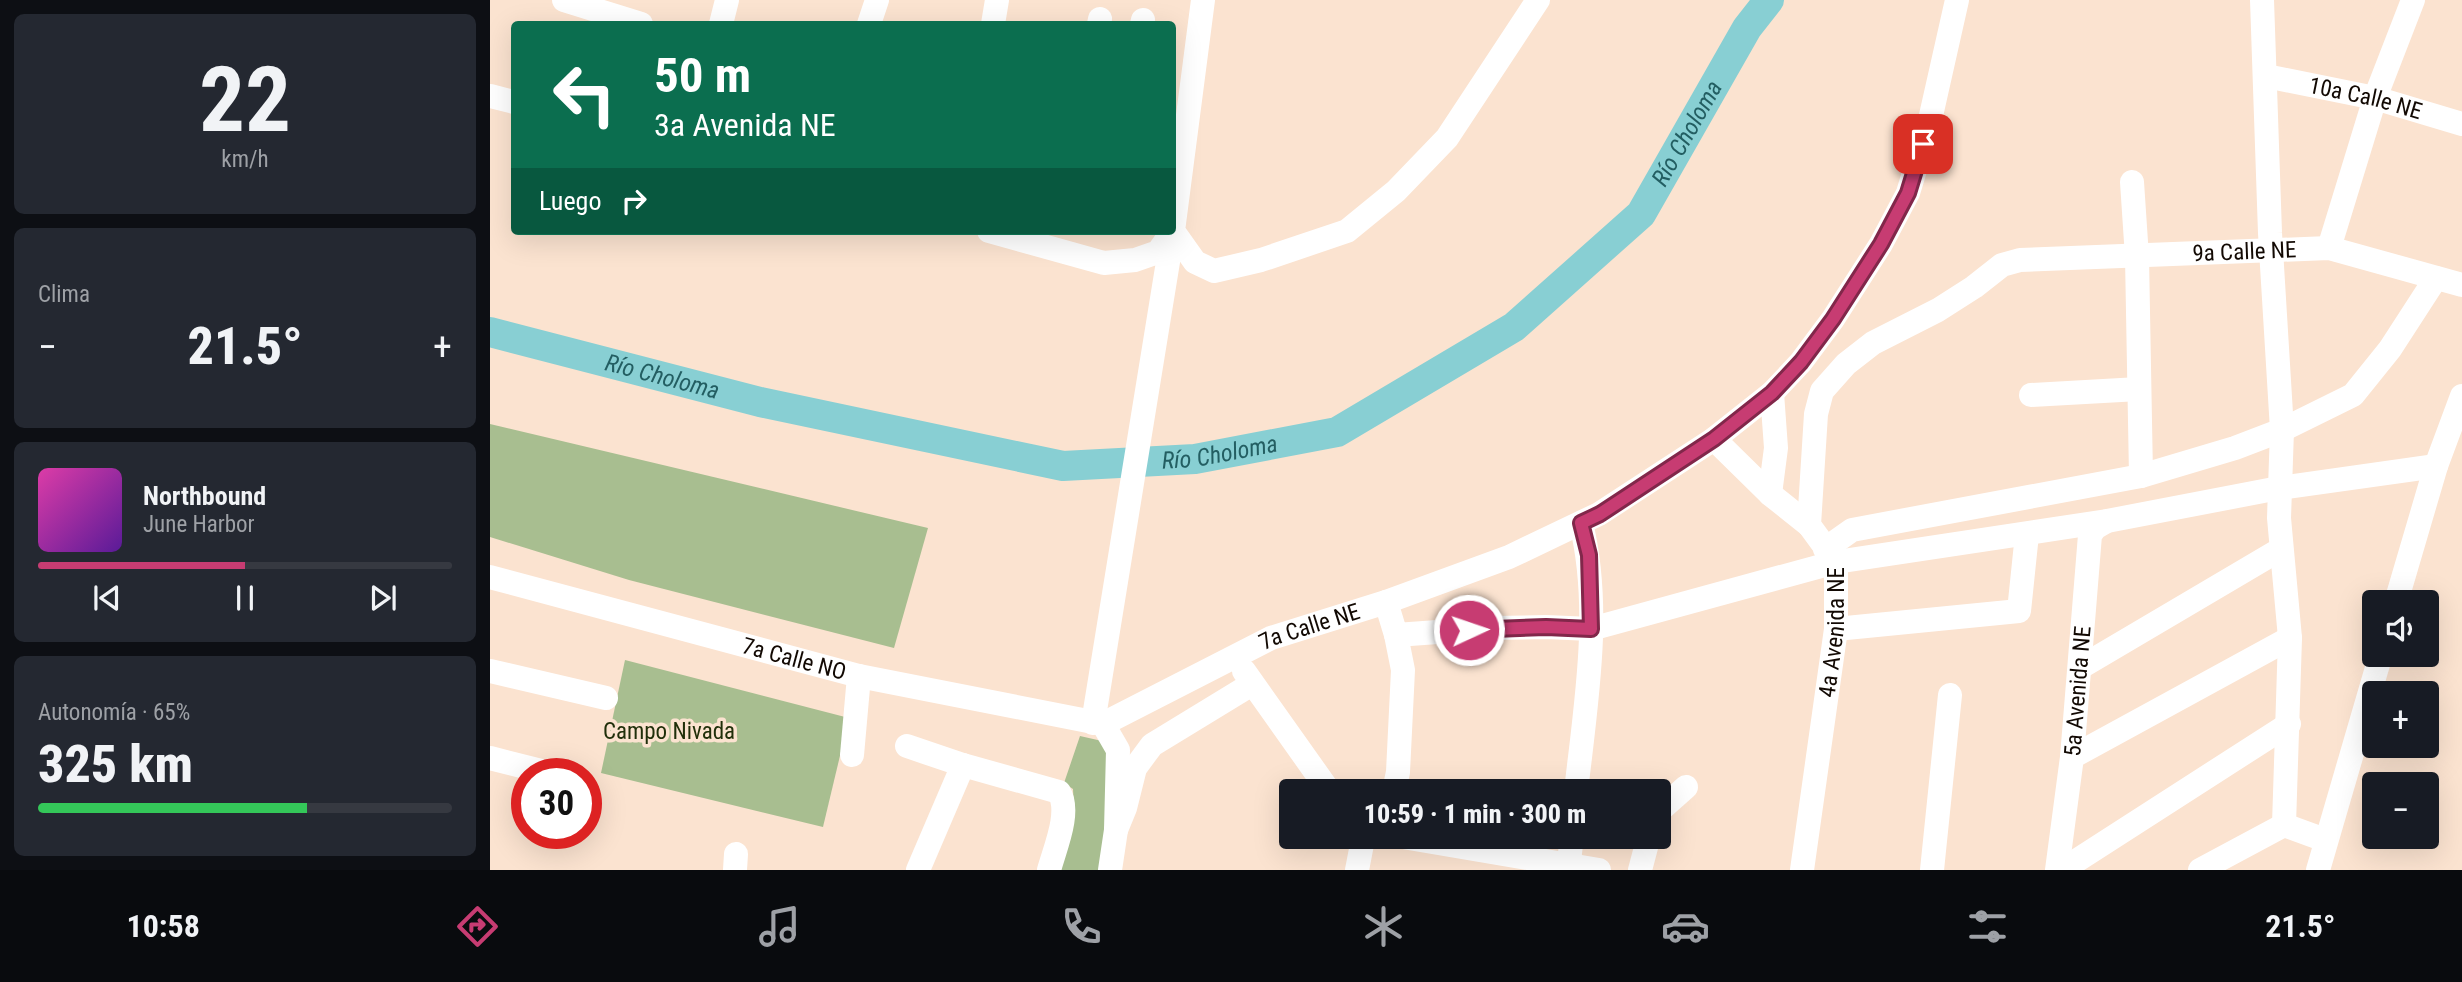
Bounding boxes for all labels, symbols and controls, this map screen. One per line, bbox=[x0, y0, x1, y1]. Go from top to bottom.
text: 22 bbox=[199, 47, 291, 153]
text: 50 m bbox=[654, 47, 751, 104]
icon: left bbox=[539, 49, 630, 140]
street label: 10a Calle NE bbox=[2307, 72, 2425, 125]
water label: Río Choloma bbox=[1646, 76, 1728, 191]
text: 3a Avenida NE bbox=[654, 106, 836, 144]
pin bbox=[1893, 114, 1953, 174]
icon: arrive bbox=[1904, 125, 1942, 163]
text: km/h bbox=[221, 146, 269, 173]
icon: right bbox=[615, 182, 653, 220]
text: Luego bbox=[539, 186, 601, 216]
street label: 9a Calle NE bbox=[2192, 236, 2297, 267]
text: Clima bbox=[38, 281, 90, 308]
text: 21.5° bbox=[187, 316, 303, 377]
text: − bbox=[38, 325, 57, 369]
text: + bbox=[433, 325, 452, 369]
water label: Río Choloma bbox=[602, 348, 722, 405]
water label: Río Choloma bbox=[1161, 430, 1280, 475]
text: Northbound bbox=[143, 481, 266, 511]
text: June Harbor bbox=[143, 511, 255, 538]
street label: 4a Avenida NE bbox=[1814, 567, 1850, 699]
icon: previous bbox=[88, 579, 126, 617]
icon: pause bbox=[226, 579, 264, 617]
icon: next bbox=[364, 579, 402, 617]
map controls bbox=[2362, 590, 2439, 849]
button: sound bbox=[2362, 590, 2439, 667]
position arrow bbox=[1432, 593, 1506, 667]
street label: 7a Calle NE bbox=[1255, 598, 1363, 656]
street label: 5a Avenida NE bbox=[2059, 625, 2097, 757]
street label: 7a Calle NO bbox=[739, 632, 849, 686]
button: + bbox=[2362, 681, 2439, 758]
text: Autonomía · 65% bbox=[38, 699, 190, 726]
park label: Campo Nivada bbox=[603, 718, 735, 745]
text: 325 km bbox=[38, 734, 193, 795]
speed limit sign: 30 bbox=[511, 758, 602, 849]
button: − bbox=[2362, 772, 2439, 849]
text: 10:59 · 1 min · 300 m bbox=[1364, 799, 1586, 829]
icon: directions bbox=[453, 902, 502, 951]
icon: music bbox=[755, 902, 804, 951]
icon: phone bbox=[1057, 902, 1106, 951]
icon: climate bbox=[1359, 902, 1408, 951]
icon: car bbox=[1661, 902, 1710, 951]
icon: filters bbox=[1963, 902, 2012, 951]
text: 10:58 bbox=[127, 907, 200, 945]
text: 21.5° bbox=[2265, 907, 2335, 945]

